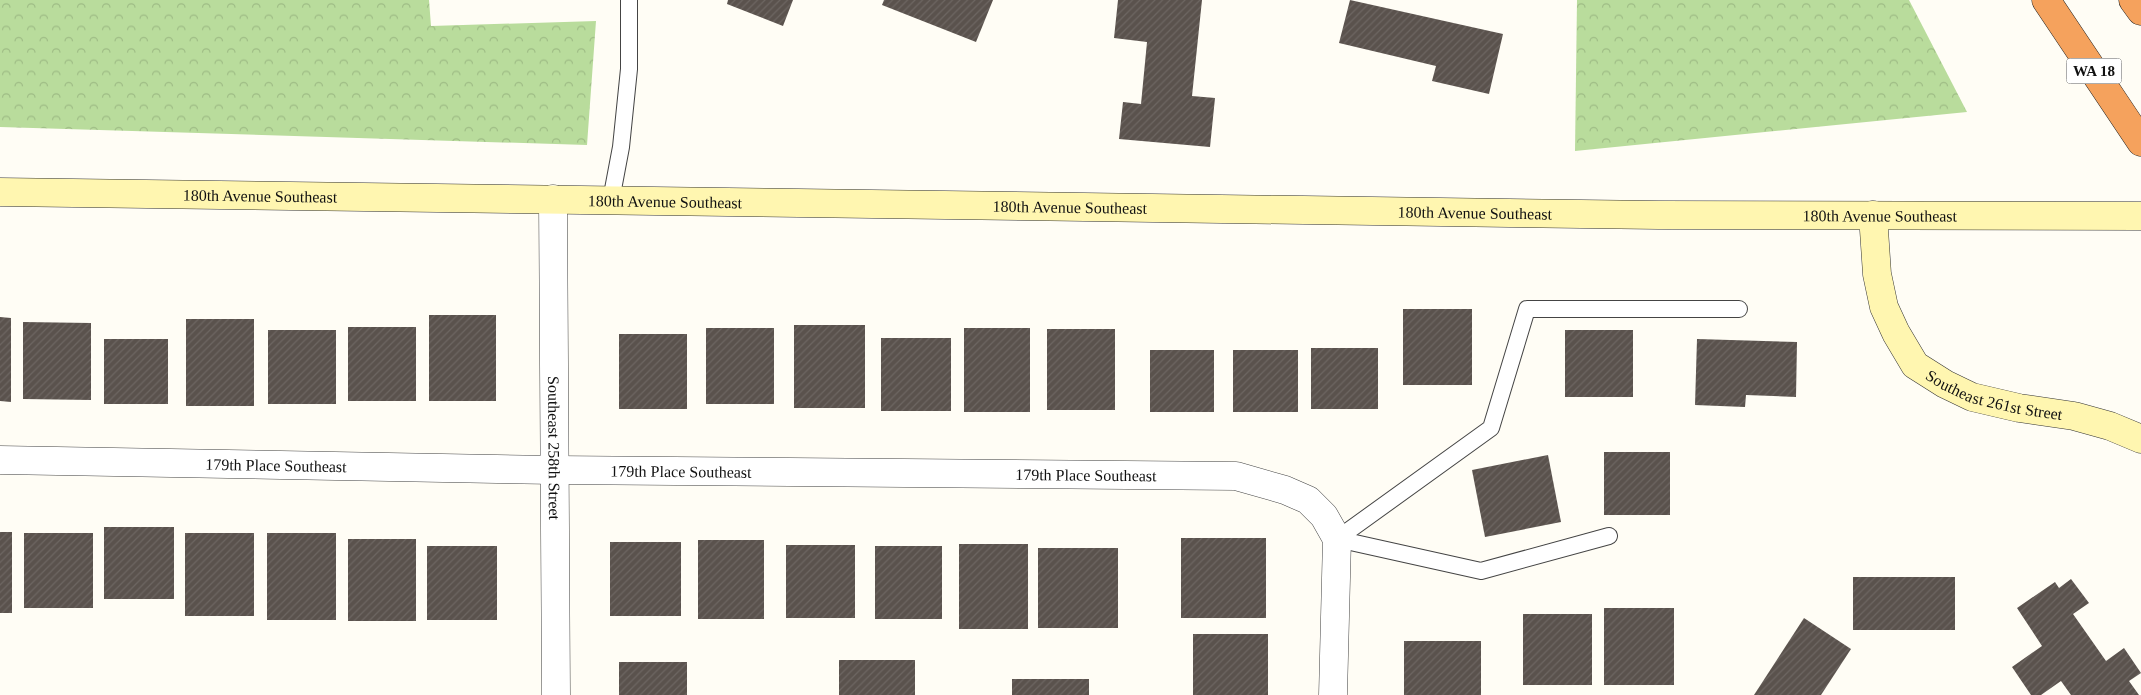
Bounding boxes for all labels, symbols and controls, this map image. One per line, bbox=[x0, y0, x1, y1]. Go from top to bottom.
road number: WA 18 bbox=[2066, 58, 2122, 84]
street label: 180th Avenue Southeast bbox=[183, 186, 338, 205]
street label: 180th Avenue Southeast bbox=[588, 192, 743, 211]
street label: 180th Avenue Southeast bbox=[993, 197, 1148, 216]
street label: 180th Avenue Southeast bbox=[1398, 203, 1553, 222]
street label: 180th Avenue Southeast bbox=[1803, 207, 1958, 224]
street label: Southeast 261st Street bbox=[1923, 366, 2064, 423]
street label: Southeast 258th Street bbox=[546, 376, 563, 521]
street label: 179th Place Southeast bbox=[205, 455, 347, 475]
street label: 179th Place Southeast bbox=[610, 462, 752, 480]
street label: 179th Place Southeast bbox=[1015, 466, 1157, 484]

